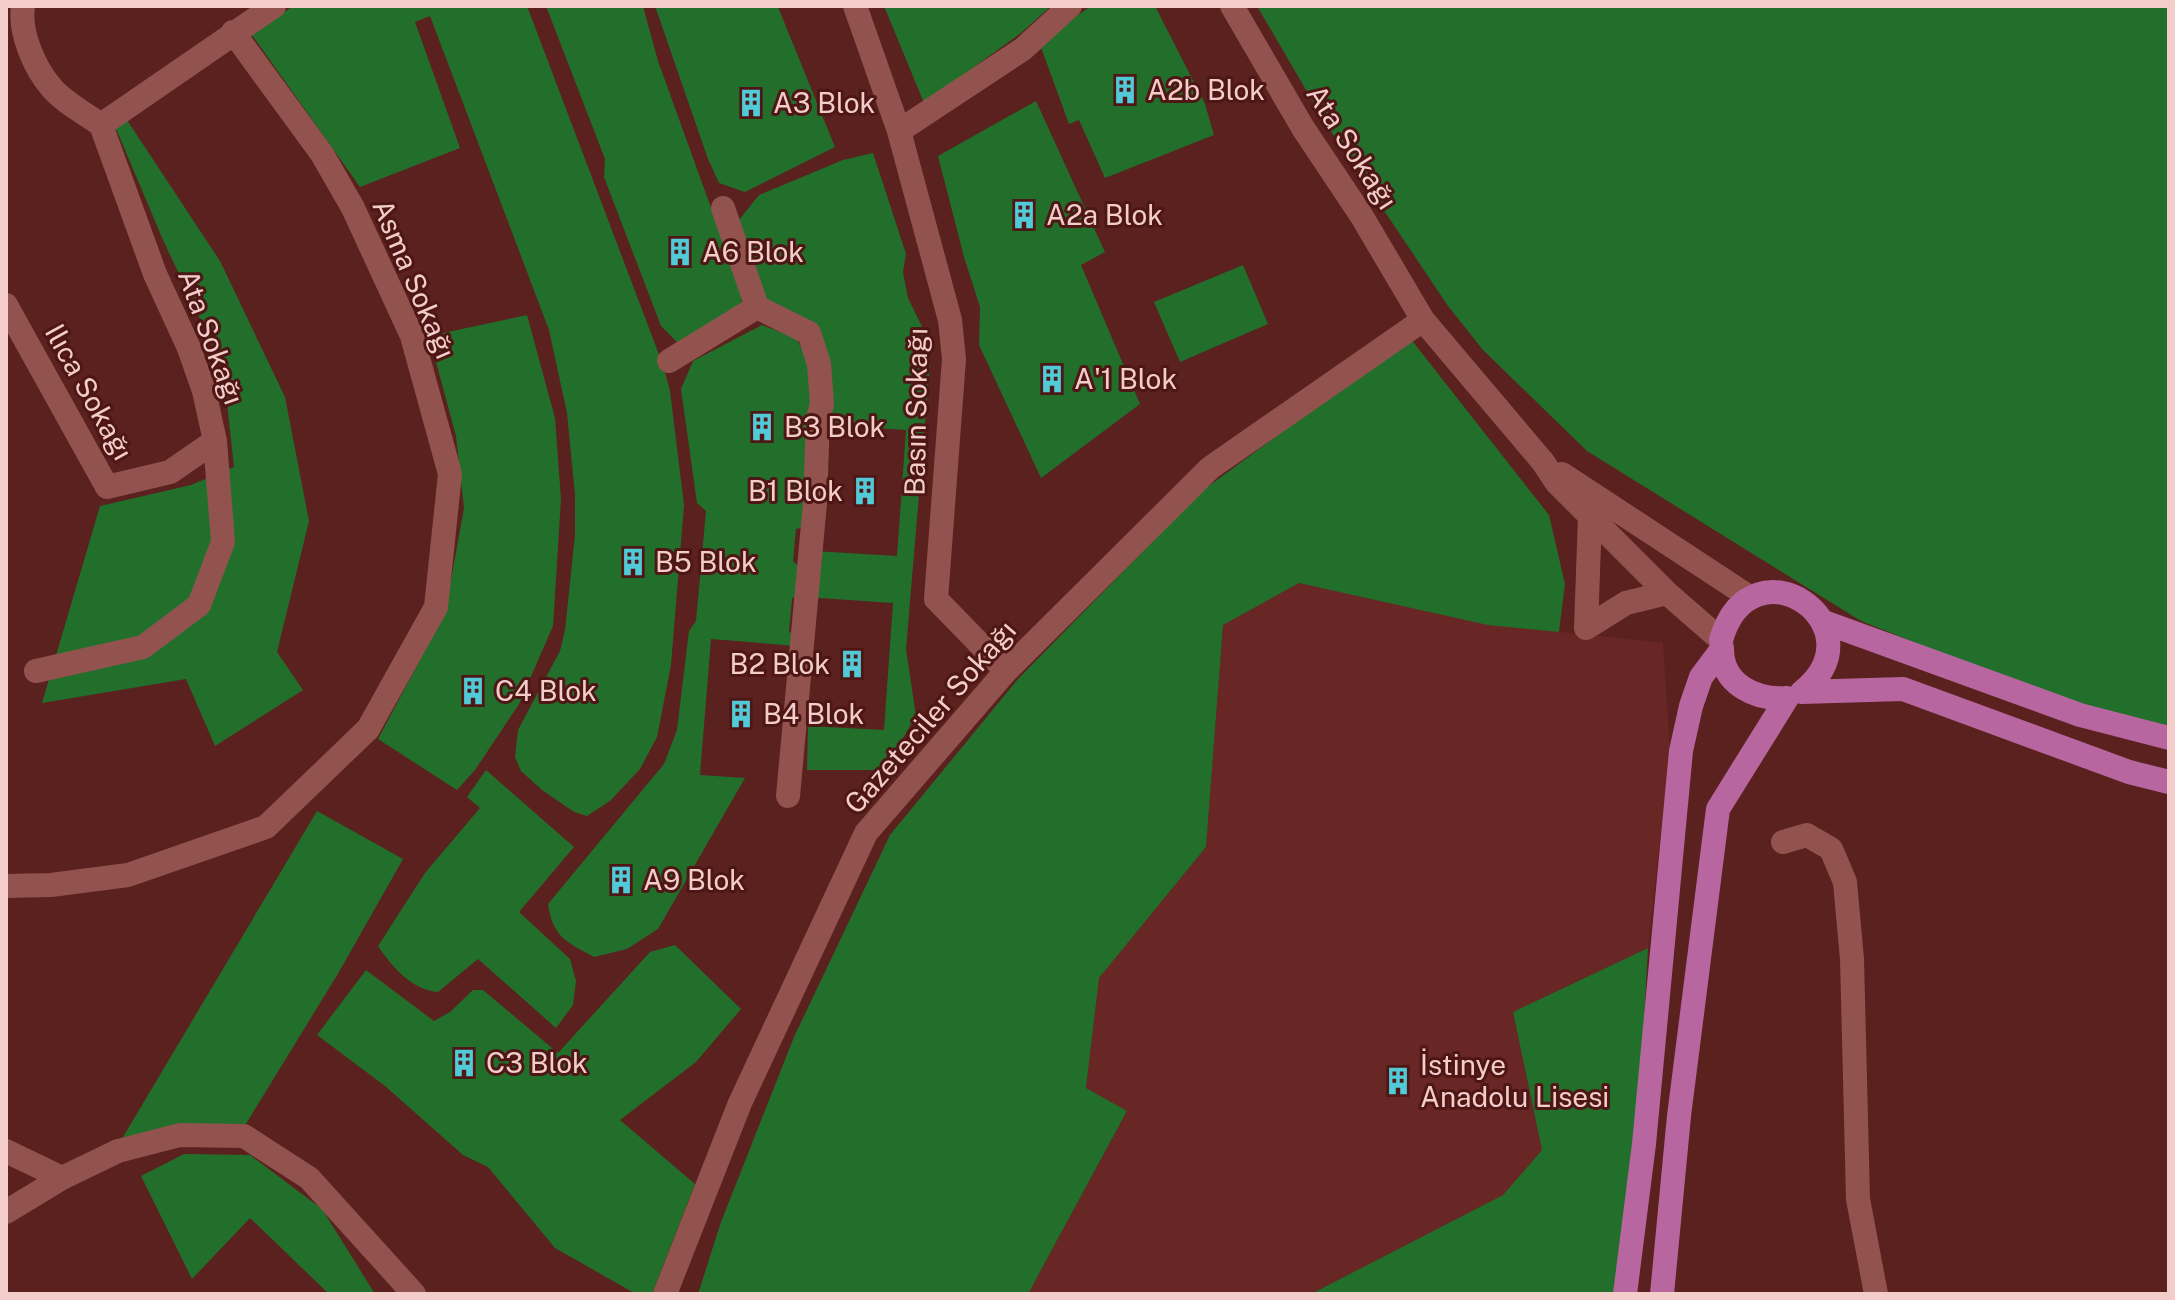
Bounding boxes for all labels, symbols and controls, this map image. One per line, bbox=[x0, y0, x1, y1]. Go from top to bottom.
place label: A2b Blok bbox=[1147, 73, 1265, 106]
building icon: A2b Blok bbox=[1110, 75, 1140, 105]
street label: Ata Sokağı bbox=[1300, 79, 1405, 215]
place label: A3 Blok bbox=[773, 86, 875, 119]
building icon: A3 Blok bbox=[736, 88, 766, 118]
street label: Asma Sokağı bbox=[366, 194, 463, 363]
place label: A2a Blok bbox=[1046, 198, 1163, 231]
building icon: A2a Blok bbox=[1009, 200, 1039, 230]
place label: A6 Blok bbox=[702, 235, 804, 268]
building icon: A6 Blok bbox=[665, 237, 695, 267]
street label: Ata Sokağı bbox=[172, 265, 251, 409]
street label: Ilıca Sokağı bbox=[39, 318, 140, 465]
street label: Basın Sokağı bbox=[898, 328, 933, 496]
place label: A'1 Blok bbox=[1074, 362, 1177, 395]
building icon: A'1 Blok bbox=[1037, 364, 1067, 394]
place label: B3 Blok bbox=[784, 410, 885, 443]
building icon: B3 Blok bbox=[747, 412, 777, 442]
place label: B1 Blok bbox=[748, 474, 843, 507]
building icon: B1 Blok bbox=[850, 476, 880, 506]
place label: B5 Blok bbox=[655, 545, 757, 578]
building icon: B5 Blok bbox=[618, 547, 648, 577]
street label: Gazeteciler Sokağı bbox=[837, 614, 1022, 820]
place label: B2 Blok bbox=[730, 647, 830, 680]
building icon: B2 Blok bbox=[837, 649, 867, 679]
place label: C4 Blok bbox=[495, 674, 597, 707]
building icon: C4 Blok bbox=[458, 676, 488, 706]
place label: B4 Blok bbox=[763, 697, 864, 730]
building icon: B4 Blok bbox=[726, 699, 756, 729]
place label: A9 Blok bbox=[643, 863, 745, 896]
building icon: A9 Blok bbox=[606, 865, 636, 895]
place label: C3 Blok bbox=[486, 1046, 588, 1079]
building icon: C3 Blok bbox=[449, 1048, 479, 1078]
place label: İstinye Anadolu Lisesi bbox=[1420, 1048, 1609, 1113]
building icon: İstinye Anadolu Lisesi bbox=[1383, 1066, 1413, 1096]

